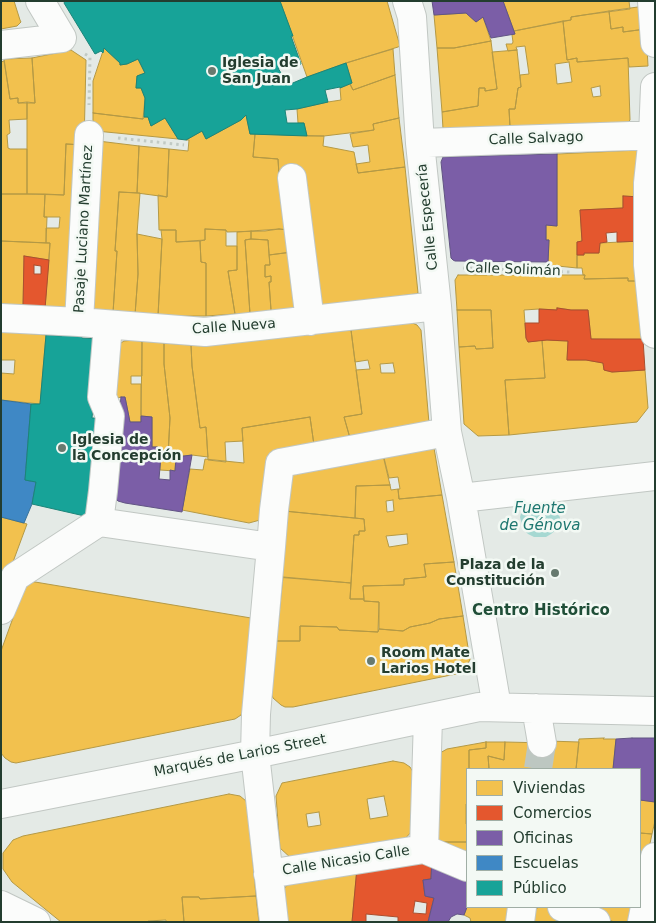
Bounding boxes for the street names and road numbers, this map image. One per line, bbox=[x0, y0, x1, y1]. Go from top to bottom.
street label: Calle Salvago bbox=[488, 129, 584, 149]
street label: Pasaje Luciano Martínez bbox=[71, 145, 97, 313]
street label: Calle Especería bbox=[414, 163, 442, 271]
street label: Calle Solimán bbox=[465, 260, 561, 280]
street label: Calle Nueva bbox=[192, 316, 276, 338]
street label: Marqués de Larios Street bbox=[152, 731, 328, 781]
street label: Calle Nicasio Calle bbox=[281, 843, 411, 879]

